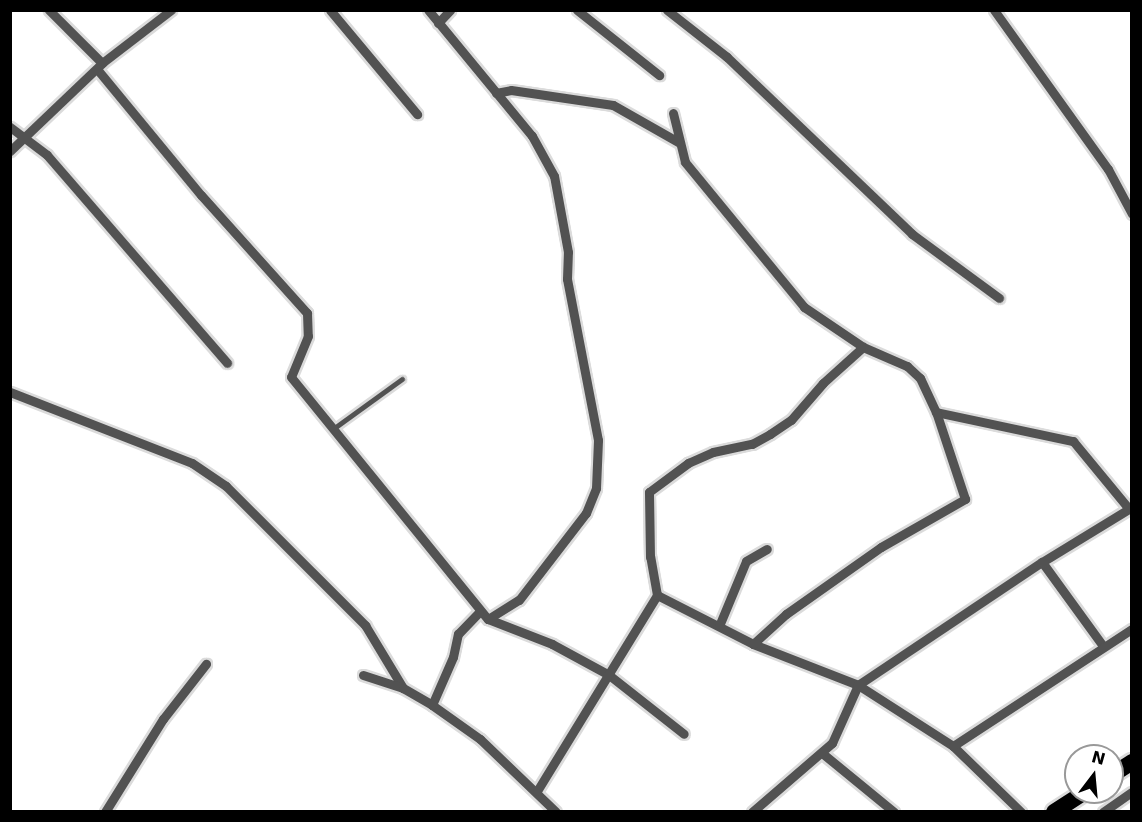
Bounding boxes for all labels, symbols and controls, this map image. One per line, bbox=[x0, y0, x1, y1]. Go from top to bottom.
north arrow bbox=[1064, 744, 1124, 804]
text: N bbox=[1089, 747, 1108, 769]

